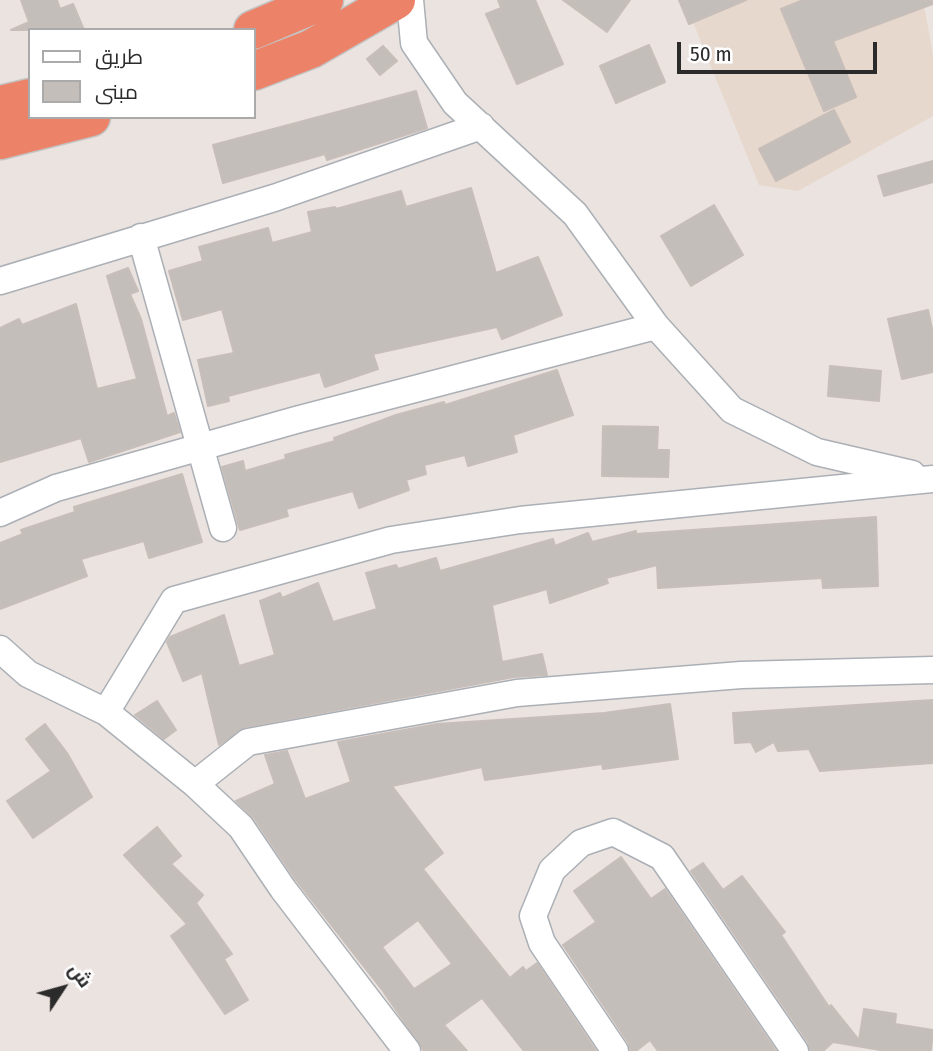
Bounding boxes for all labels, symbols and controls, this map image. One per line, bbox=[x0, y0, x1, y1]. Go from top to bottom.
legend bbox=[28, 28, 256, 119]
scale bar bbox=[681, 28, 880, 72]
text: 50 m bbox=[690, 41, 732, 67]
text: طريق bbox=[95, 44, 143, 70]
text: مبنى bbox=[95, 79, 138, 105]
north arrow bbox=[28, 953, 98, 1023]
text: ش bbox=[64, 959, 97, 992]

